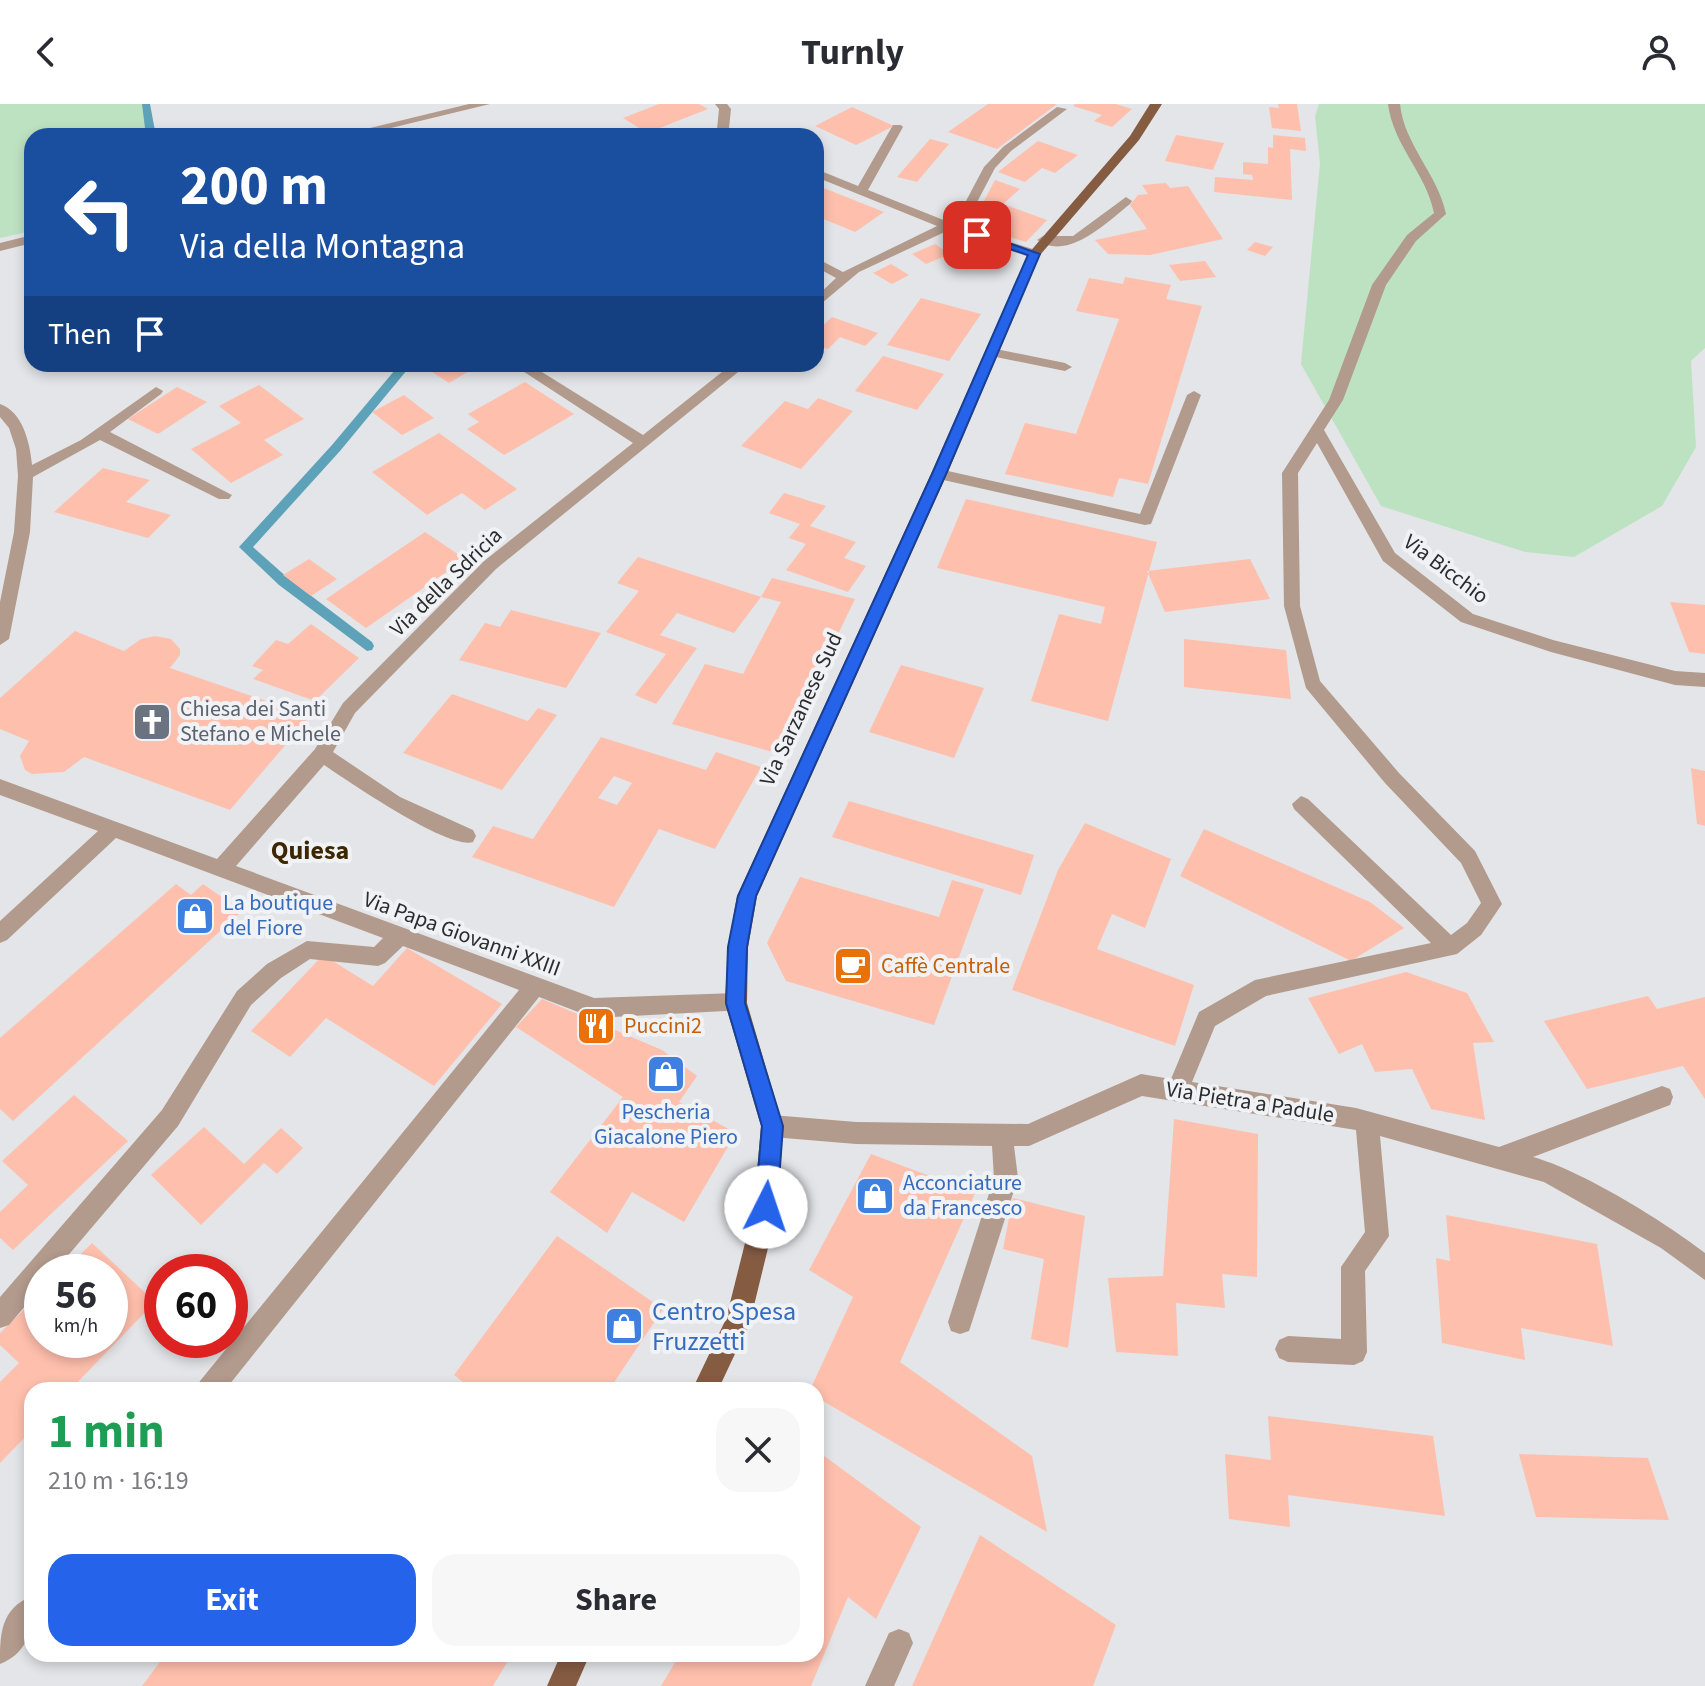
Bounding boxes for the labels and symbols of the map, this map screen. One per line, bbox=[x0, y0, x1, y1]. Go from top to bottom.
pin bbox=[943, 201, 1011, 269]
street label: Via della Sdricia bbox=[383, 520, 509, 644]
street label: Via Bicchio bbox=[1397, 526, 1495, 612]
street label: Via Sarzanese Sud bbox=[751, 627, 851, 791]
place label: Chiesa dei Santi Stefano e Michele bbox=[180, 693, 341, 750]
church icon: Chiesa dei Santi Stefano e Michele bbox=[131, 701, 173, 743]
district label: Quiesa bbox=[271, 832, 349, 869]
street label: Via Papa Giovanni XXIII bbox=[359, 883, 565, 985]
place label: La boutique del Fiore bbox=[223, 887, 333, 944]
shop icon: La boutique del Fiore bbox=[174, 895, 216, 937]
cafe icon: Caffè Centrale bbox=[832, 945, 874, 987]
place label: Caffè Centrale bbox=[881, 950, 1010, 982]
restaurant icon: Puccini2 bbox=[575, 1005, 617, 1047]
place label: Puccini2 bbox=[624, 1010, 702, 1042]
shop icon: Pescheria Giacalone Piero bbox=[645, 1053, 687, 1095]
street label: Via Pietra a Padule bbox=[1164, 1073, 1336, 1131]
place label: Pescheria Giacalone Piero bbox=[594, 1096, 738, 1153]
position arrow bbox=[724, 1165, 808, 1249]
place label: Acconciature da Francesco bbox=[903, 1167, 1023, 1224]
shop icon: Acconciature da Francesco bbox=[854, 1175, 896, 1217]
speed limit sign: 60 bbox=[144, 1254, 248, 1358]
place label: Centro Spesa Fruzzetti bbox=[652, 1293, 796, 1360]
shop icon: Centro Spesa Fruzzetti bbox=[603, 1305, 645, 1347]

